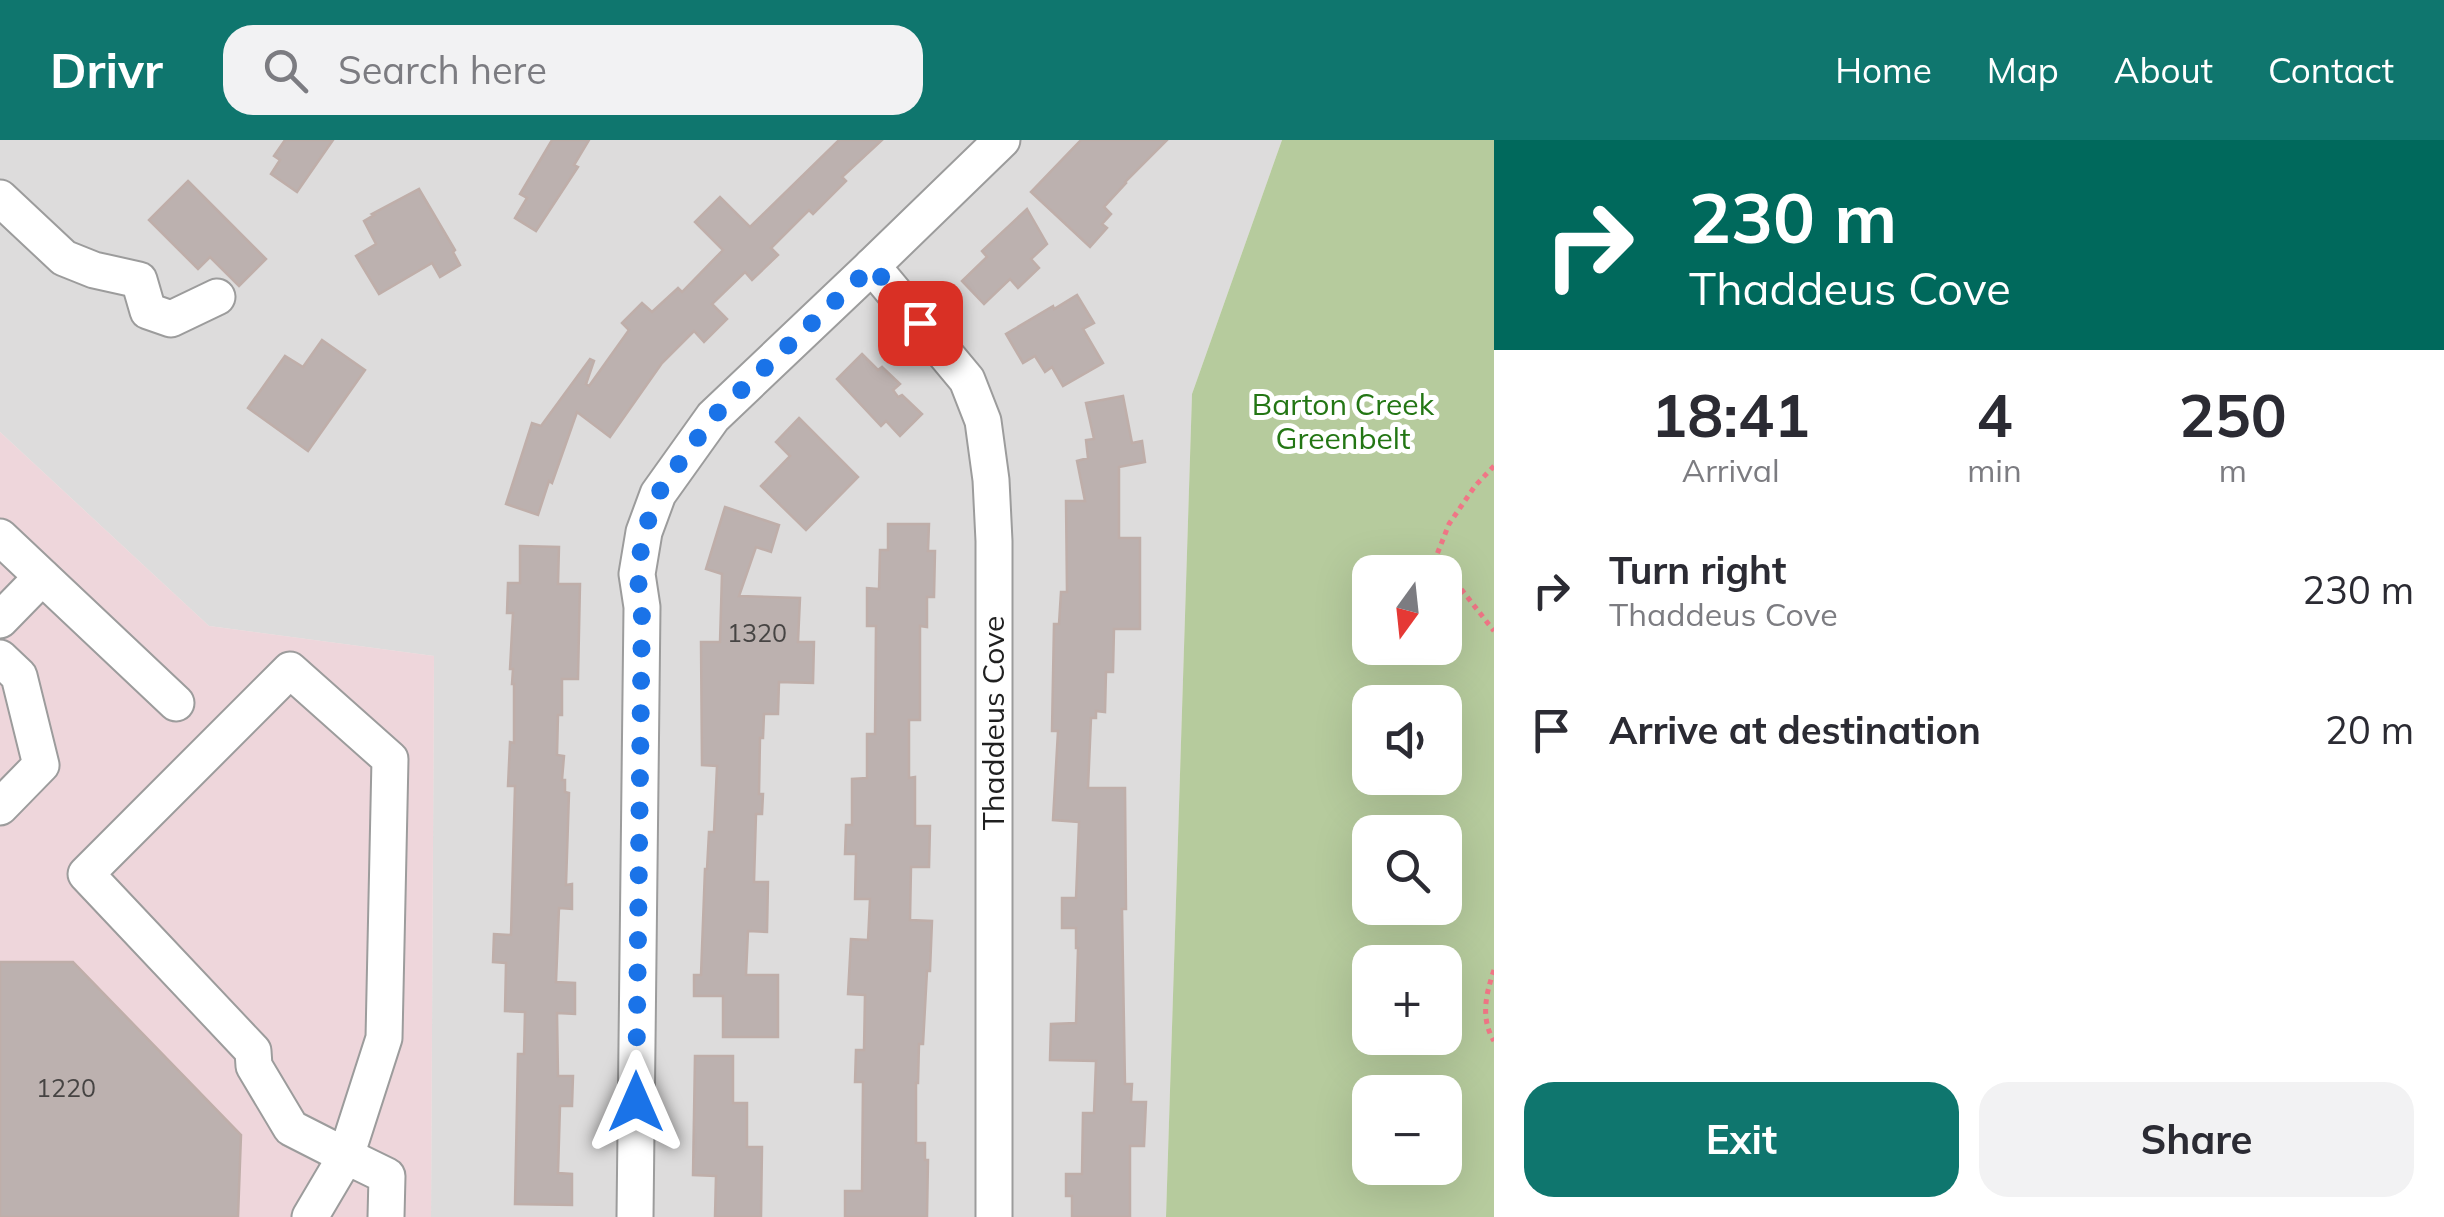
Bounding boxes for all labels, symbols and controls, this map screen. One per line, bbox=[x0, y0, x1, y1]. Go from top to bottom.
search box bbox=[223, 25, 923, 115]
text: Drivr bbox=[50, 40, 163, 100]
icon: search bbox=[258, 43, 313, 98]
text: Search here bbox=[338, 46, 547, 94]
text: Home bbox=[1835, 48, 1932, 92]
text: Map bbox=[1987, 48, 2059, 92]
text: About bbox=[2114, 48, 2213, 92]
text: Contact bbox=[2268, 48, 2394, 92]
text: 230 m bbox=[1689, 173, 1897, 261]
icon: right bbox=[1524, 180, 1654, 310]
text: Thaddeus Cove bbox=[1689, 260, 2011, 316]
pin bbox=[878, 281, 963, 366]
icon: arrive bbox=[893, 296, 948, 351]
text: 18:41 bbox=[1651, 377, 1810, 452]
text: 4 bbox=[1976, 377, 2012, 452]
text: 250 bbox=[2179, 377, 2287, 452]
park label: Barton Creek Greenbelt bbox=[1252, 385, 1435, 457]
text: Arrival bbox=[1682, 450, 1780, 490]
text: min bbox=[1967, 450, 2022, 490]
text: m bbox=[2219, 450, 2247, 490]
text: Turn right bbox=[1609, 546, 1786, 594]
north arrow bbox=[1352, 555, 1462, 665]
map controls bbox=[1352, 555, 1462, 1185]
icon: right bbox=[1524, 563, 1579, 618]
text: 230 m bbox=[2302, 566, 2414, 614]
text: Thaddeus Cove bbox=[1609, 594, 1838, 634]
street label: Thaddeus Cove bbox=[974, 616, 1012, 830]
house number: 1320 bbox=[727, 617, 787, 648]
button: sound bbox=[1352, 685, 1462, 795]
icon: arrive bbox=[1524, 703, 1579, 758]
text: Arrive at destination bbox=[1609, 706, 1981, 754]
text: 20 m bbox=[2325, 706, 2414, 754]
button: search bbox=[1352, 815, 1462, 925]
button: + bbox=[1352, 945, 1462, 1055]
position arrow bbox=[584, 1050, 688, 1154]
house number: 1220 bbox=[36, 1072, 96, 1103]
button: − bbox=[1352, 1075, 1462, 1185]
button: Exit bbox=[1524, 1082, 1959, 1197]
button: Share bbox=[1979, 1082, 2414, 1197]

